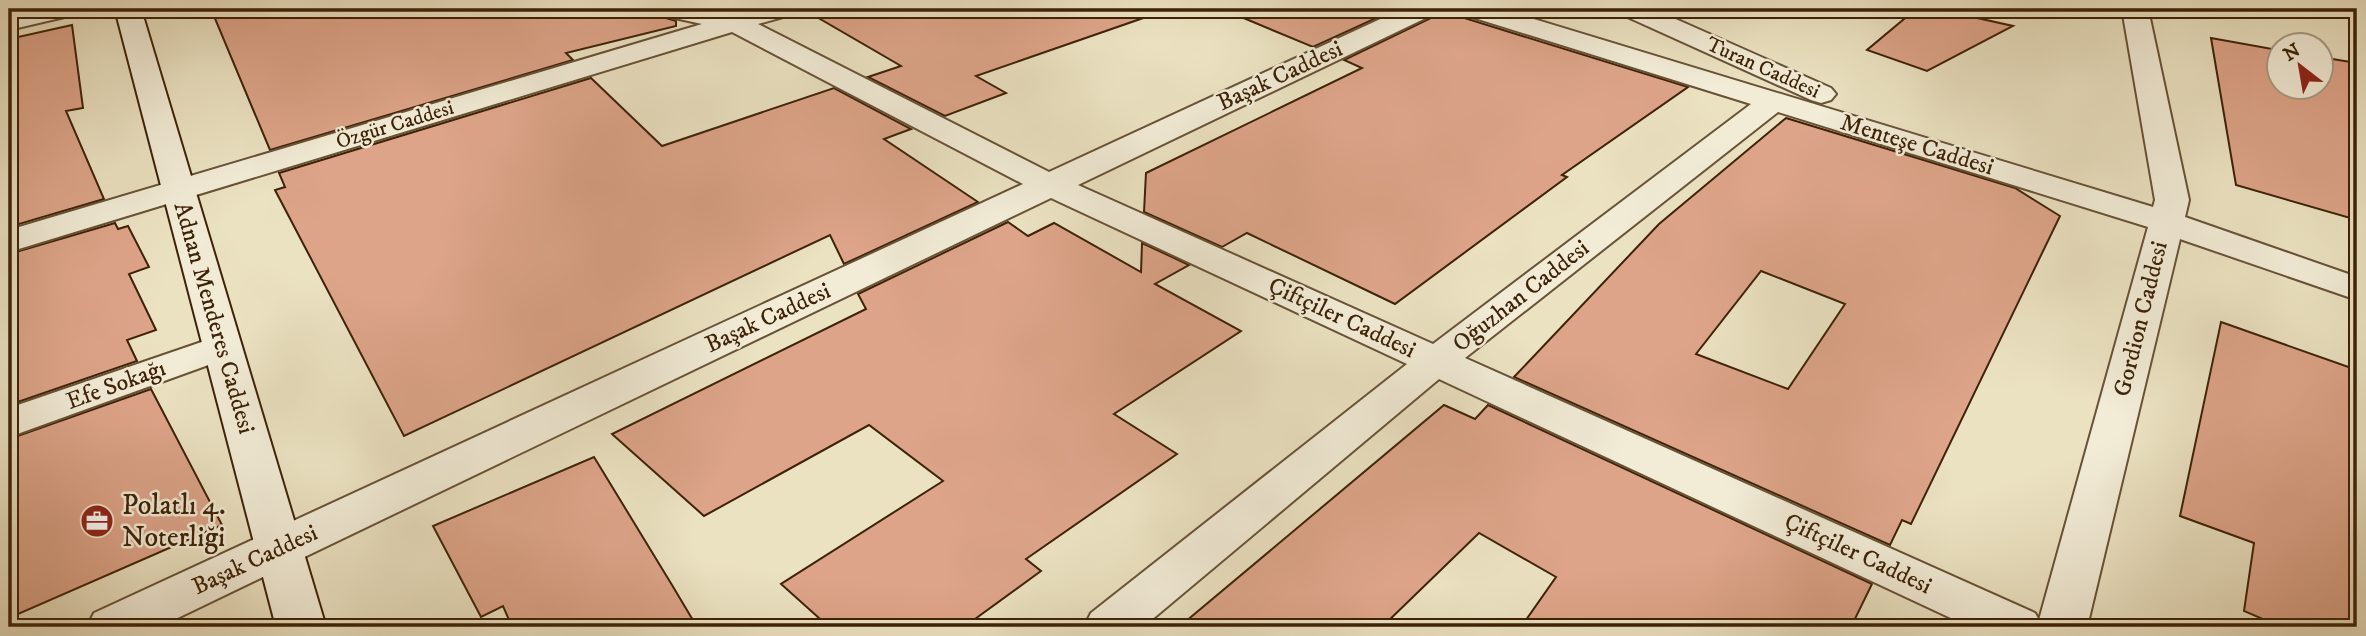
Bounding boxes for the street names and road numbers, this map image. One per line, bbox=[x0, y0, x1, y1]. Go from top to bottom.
street label: Turan Caddesi bbox=[1702, 31, 1824, 105]
street label: Başak Caddesi bbox=[1213, 34, 1347, 118]
street label: Özgür Caddesi bbox=[333, 94, 457, 155]
street label: Menteşe Caddesi bbox=[1837, 107, 1997, 183]
street label: Adnan Menderes Caddesi bbox=[167, 199, 261, 437]
street label: Oğuzhan Caddesi bbox=[1447, 233, 1595, 359]
street label: Gordion Caddesi bbox=[2107, 238, 2175, 400]
street label: Çiftçiler Caddesi bbox=[1263, 271, 1421, 365]
street label: Başak Caddesi bbox=[701, 276, 835, 360]
street label: Efe Sokağı bbox=[62, 353, 170, 417]
street label: Çiftçiler Caddesi bbox=[1779, 507, 1937, 601]
street label: Başak Caddesi bbox=[188, 518, 322, 602]

